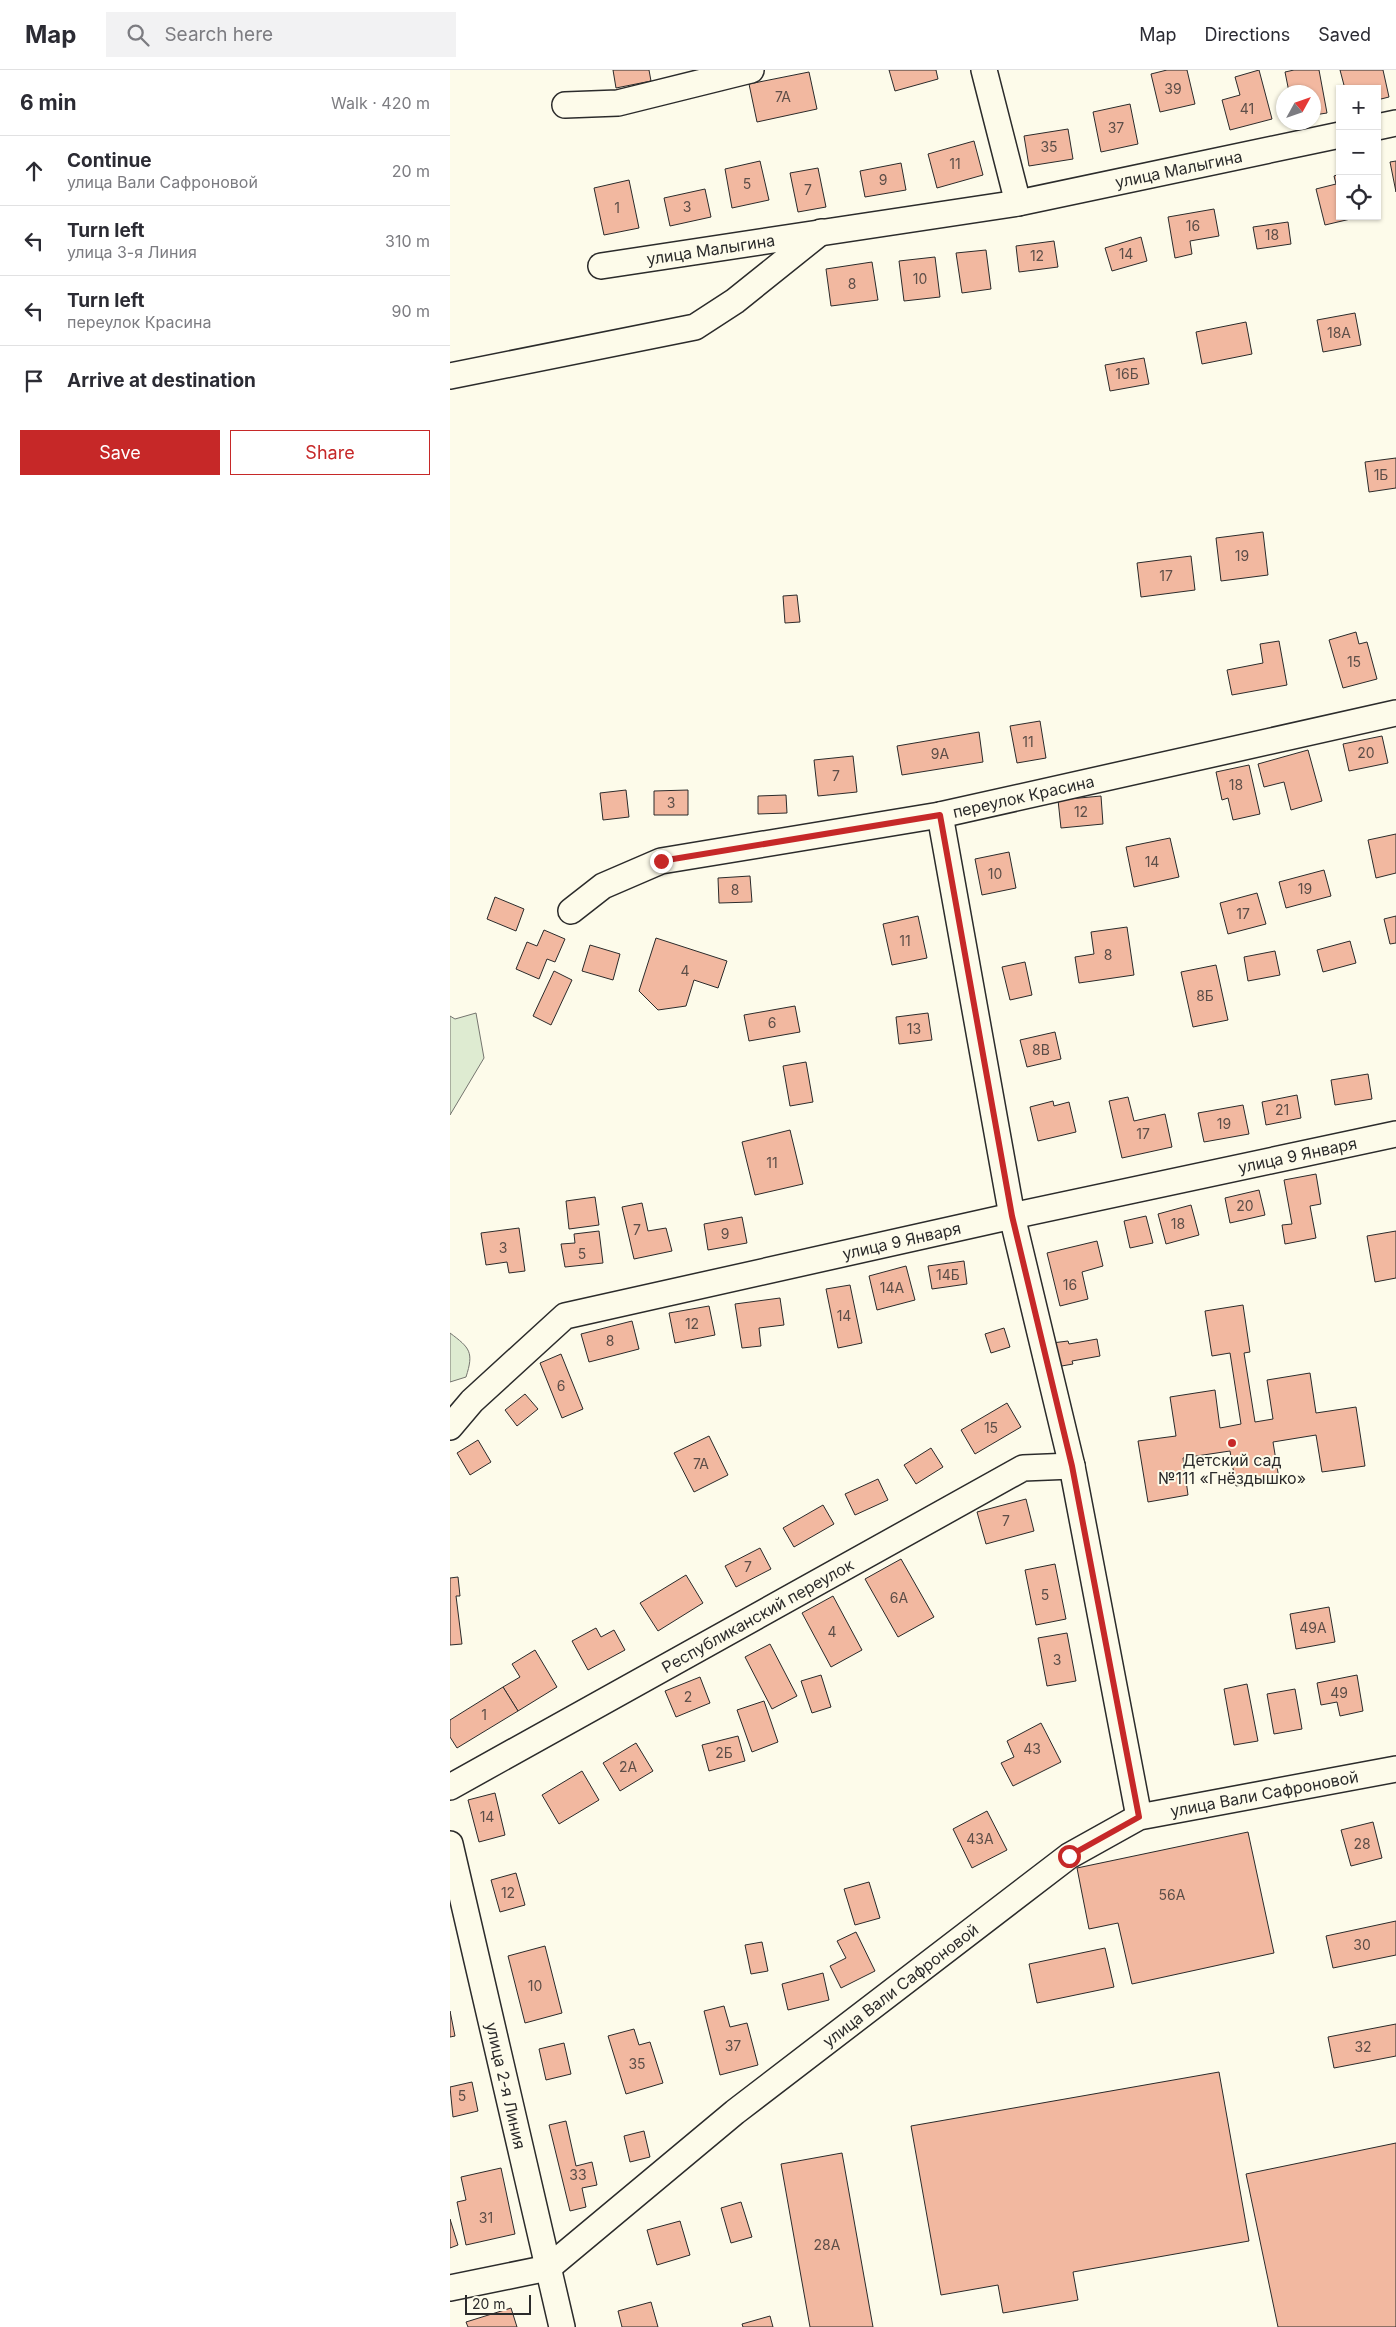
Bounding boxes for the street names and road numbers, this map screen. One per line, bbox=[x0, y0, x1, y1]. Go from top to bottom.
street label: улица Малыгина bbox=[1113, 146, 1244, 192]
street label: улица Малыгина bbox=[645, 230, 776, 269]
street label: переулок Красина bbox=[951, 771, 1096, 822]
street label: улица 9 Января bbox=[1236, 1133, 1359, 1177]
street label: улица 9 Января bbox=[840, 1218, 963, 1264]
street label: Республиканский переулок bbox=[658, 1554, 857, 1677]
street label: улица Вали Сафроновой bbox=[1169, 1766, 1360, 1821]
street label: улица Вали Сафроновой bbox=[819, 1919, 982, 2051]
street label: улица 2-я Линия bbox=[482, 2020, 530, 2151]

